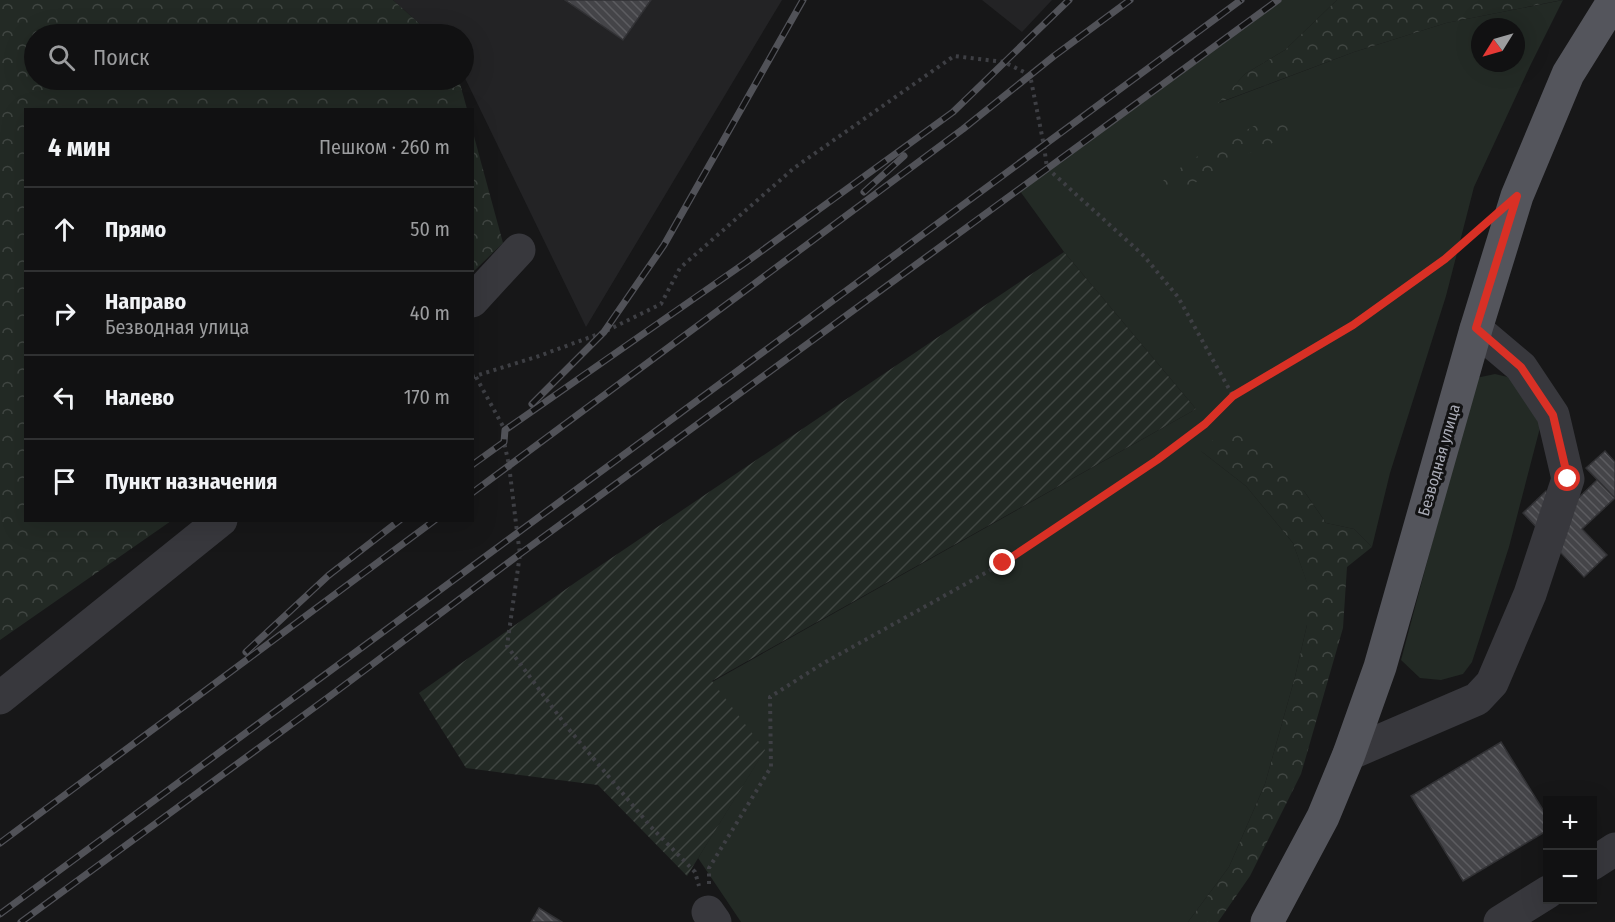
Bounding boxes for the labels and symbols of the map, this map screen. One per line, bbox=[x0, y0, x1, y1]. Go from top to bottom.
north arrow bbox=[1471, 18, 1525, 72]
street label: Безводная улица bbox=[1414, 402, 1464, 518]
route start bbox=[1554, 465, 1580, 491]
route end bbox=[989, 549, 1015, 575]

